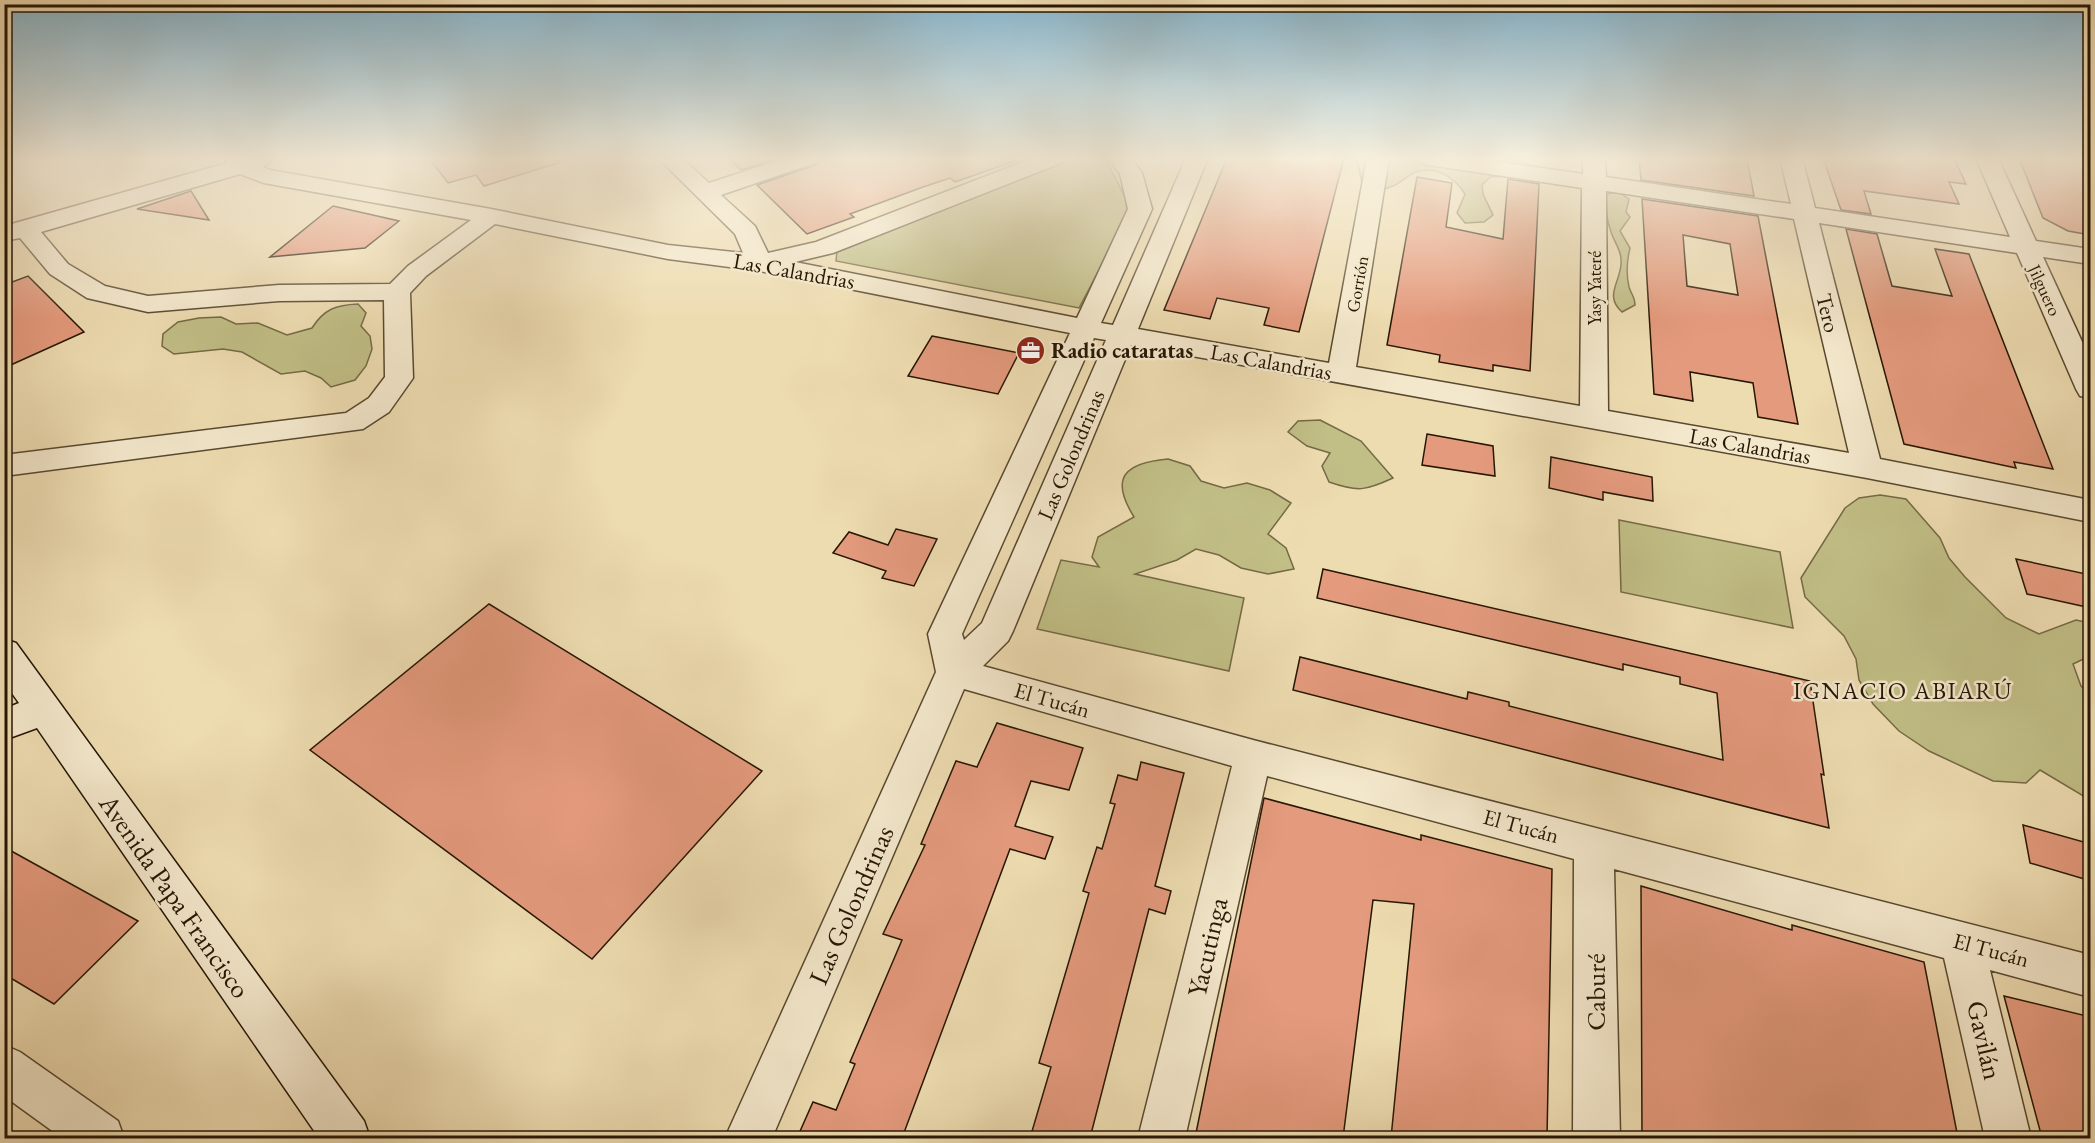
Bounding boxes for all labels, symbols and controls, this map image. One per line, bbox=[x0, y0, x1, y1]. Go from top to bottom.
street label: Las Calandrias bbox=[731, 246, 857, 296]
street label: Yasy Yateré bbox=[1583, 251, 1606, 325]
street label: Gorrión bbox=[1341, 254, 1373, 314]
street label: Jilguero bbox=[2022, 259, 2067, 319]
street label: Tero bbox=[1809, 290, 1847, 336]
office icon: Radio cataratas bbox=[1014, 334, 1046, 366]
place label: Radio cataratas bbox=[1051, 336, 1193, 365]
street label: Las Calandrias bbox=[1208, 337, 1334, 387]
street label: Las Golondrinas bbox=[1031, 385, 1111, 525]
street label: Las Calandrias bbox=[1687, 421, 1813, 471]
street label: El Tucán bbox=[1011, 675, 1094, 725]
district label: IGNACIO ABIARÚ bbox=[1793, 675, 2013, 706]
street label: Avenida Papa Francisco bbox=[91, 786, 259, 1005]
street label: El Tucán bbox=[1480, 802, 1563, 850]
street label: Las Golondrinas bbox=[800, 820, 902, 990]
street label: Yacutinga bbox=[1179, 894, 1235, 1000]
street label: El Tucán bbox=[1950, 926, 2033, 974]
street label: Caburé bbox=[1578, 953, 1613, 1031]
street label: Gavilán bbox=[1959, 997, 2011, 1083]

